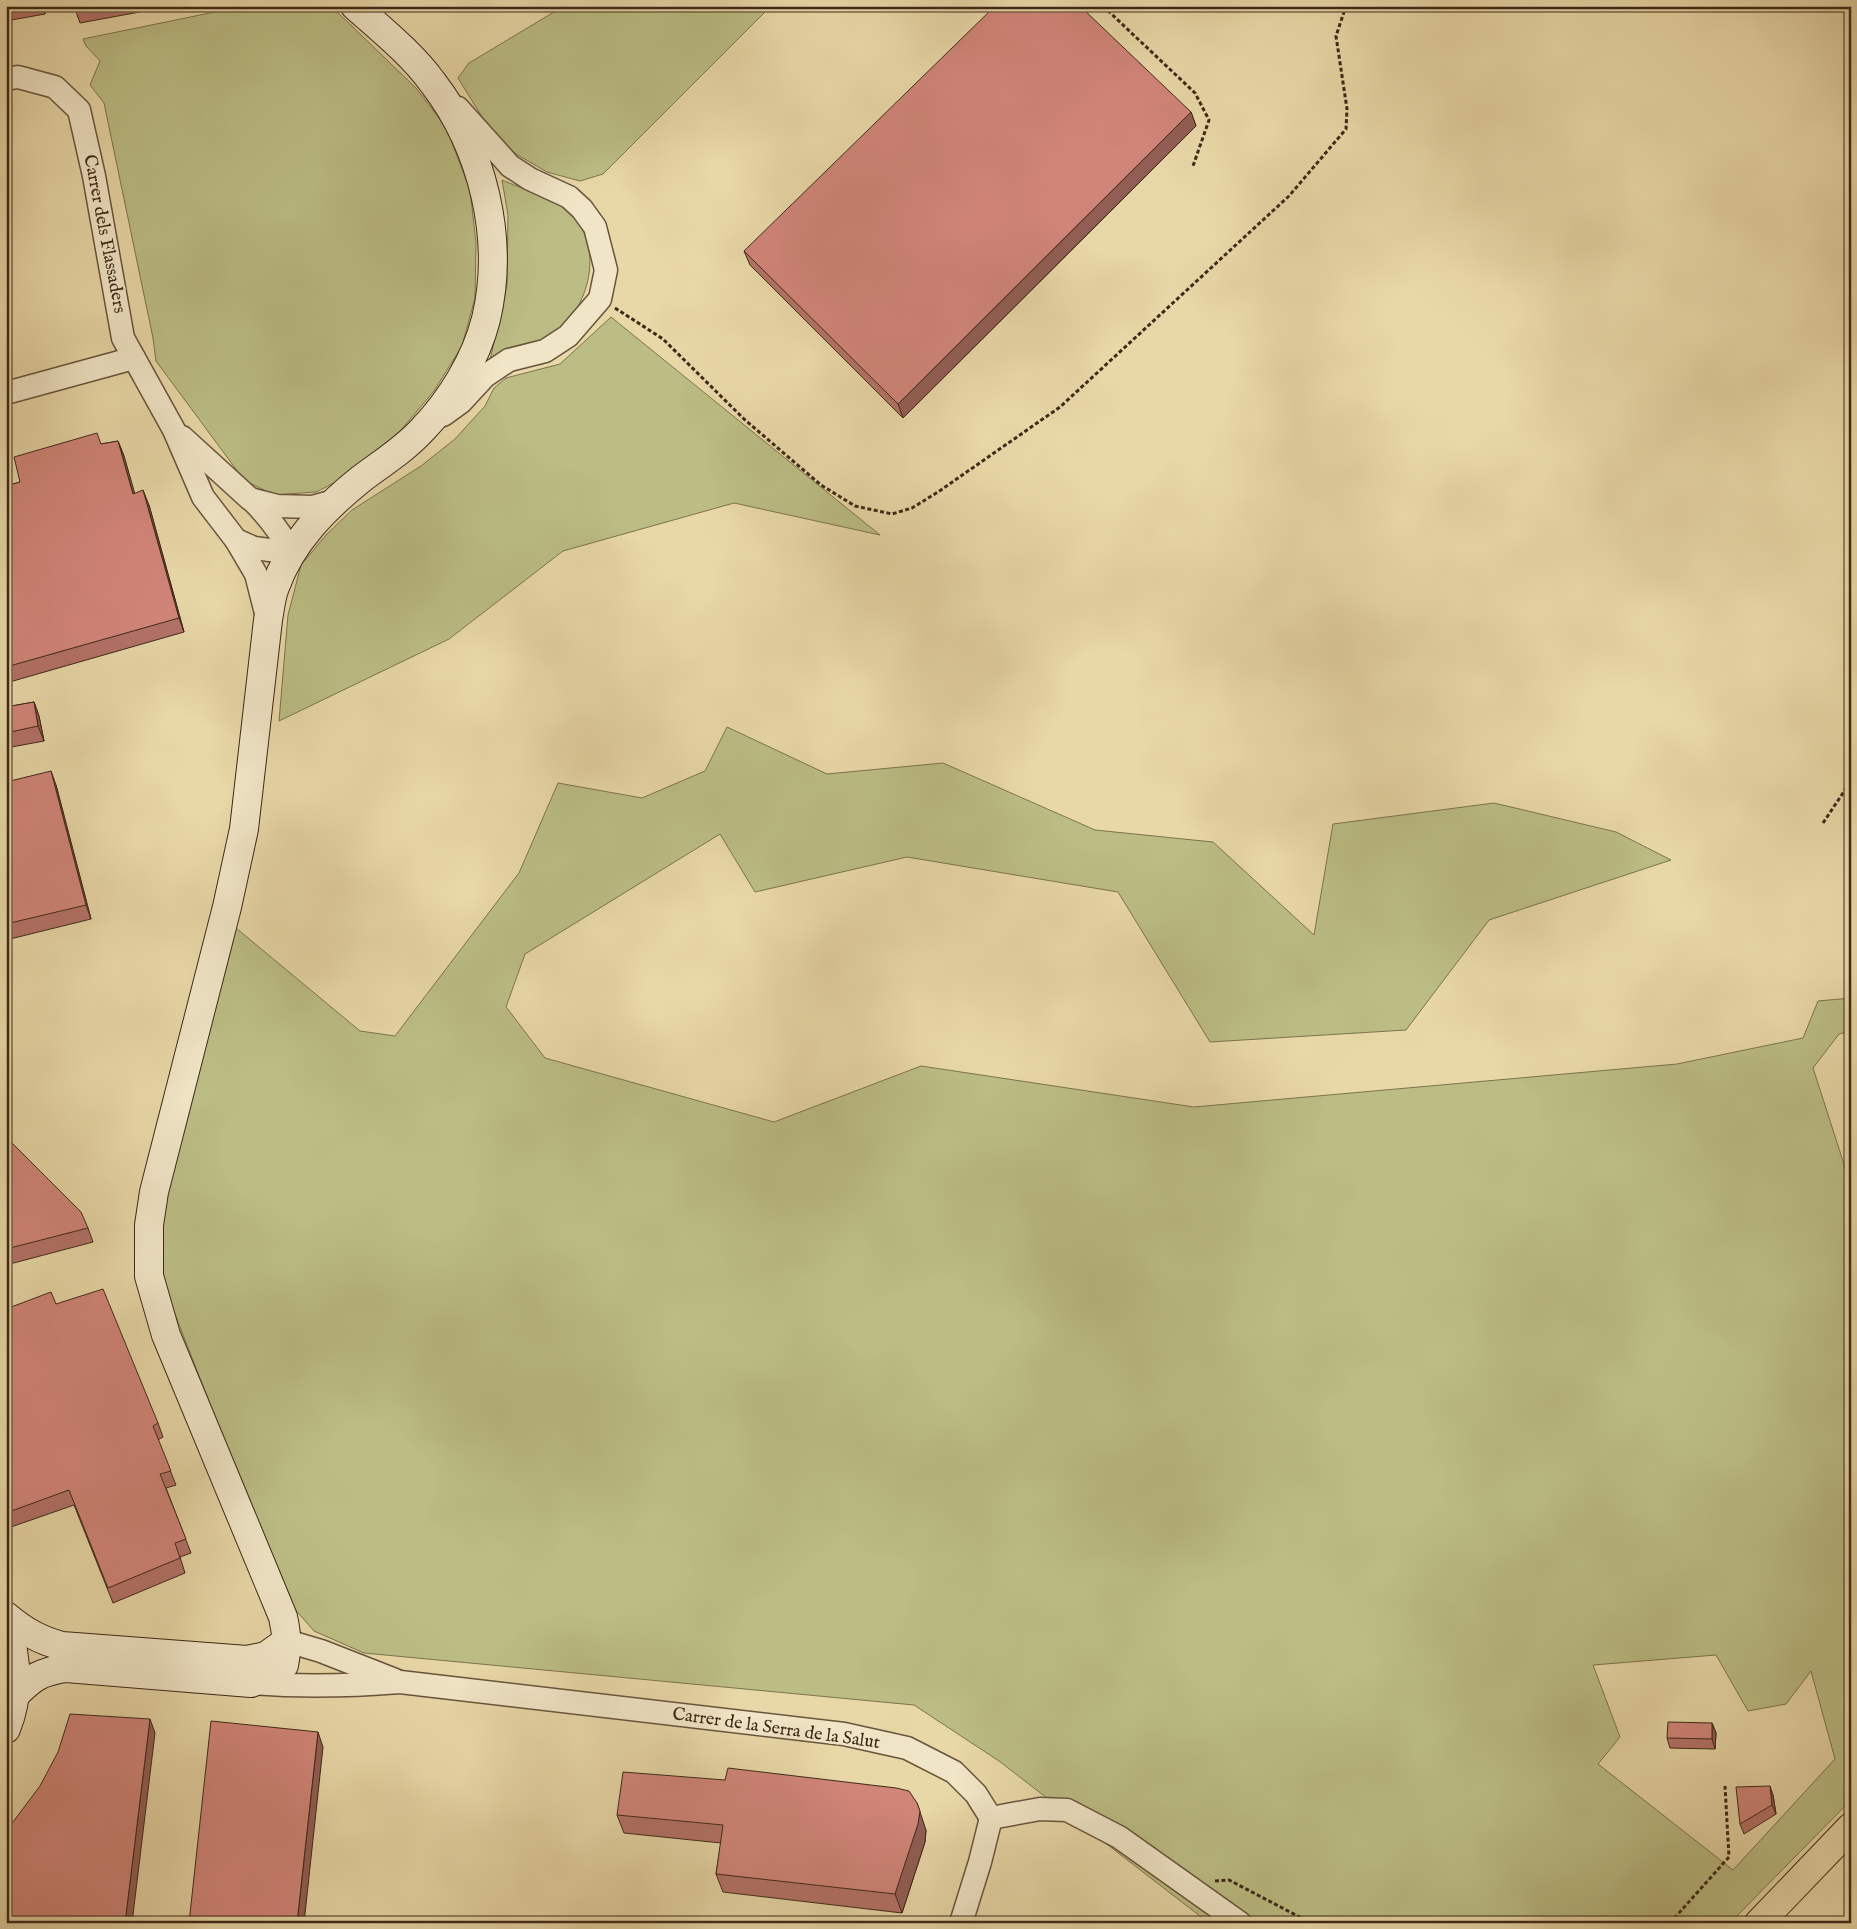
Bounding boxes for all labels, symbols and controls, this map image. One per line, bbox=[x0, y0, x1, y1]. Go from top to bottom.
street label: Carrer dels Flassaders bbox=[77, 153, 131, 315]
street label: Carrer de la Serra de la Salut bbox=[671, 1703, 881, 1755]

